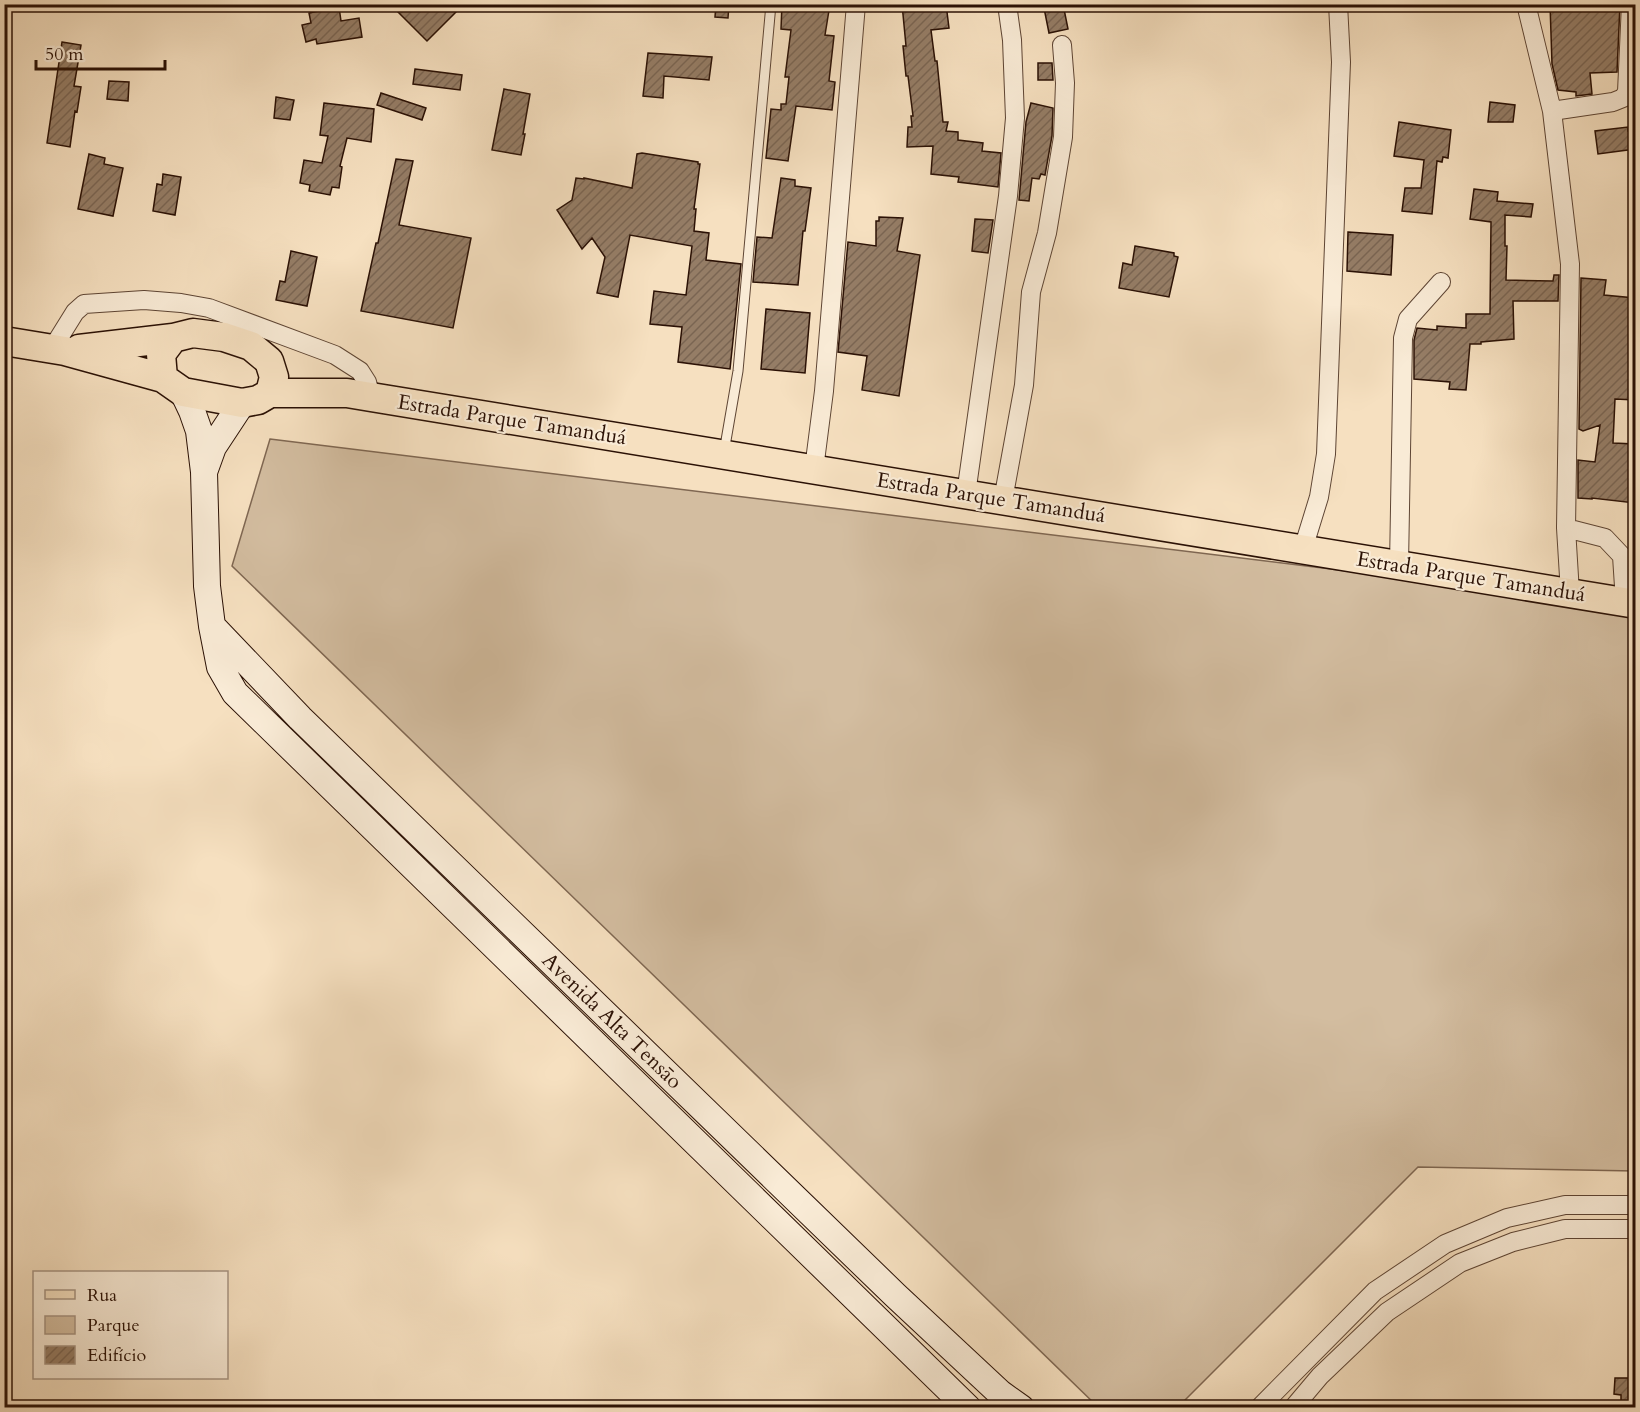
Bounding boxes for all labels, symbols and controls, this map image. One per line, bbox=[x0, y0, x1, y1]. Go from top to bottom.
scale bar bbox=[36, 33, 165, 71]
text: 50 m bbox=[45, 42, 84, 67]
street label: Estrada Parque Tamanduá bbox=[395, 388, 629, 452]
street label: Estrada Parque Tamanduá bbox=[874, 466, 1108, 530]
street label: Estrada Parque Tamanduá bbox=[1354, 545, 1588, 609]
street label: Avenida Alta Tensāo bbox=[536, 946, 688, 1096]
legend bbox=[33, 1271, 228, 1379]
text: Rua bbox=[87, 1283, 117, 1308]
text: Parque bbox=[87, 1313, 140, 1338]
text: Edifício bbox=[87, 1343, 147, 1368]

